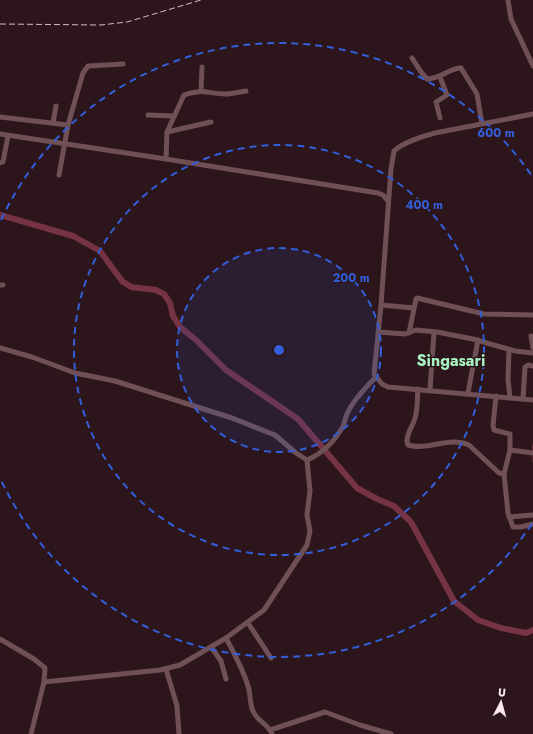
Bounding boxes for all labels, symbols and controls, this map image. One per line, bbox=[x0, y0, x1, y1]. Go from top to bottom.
text: 600 m bbox=[477, 124, 515, 142]
text: 400 m bbox=[405, 196, 443, 214]
text: 200 m bbox=[332, 269, 370, 287]
centre of rings bbox=[272, 343, 286, 357]
district label: Singasari bbox=[417, 349, 485, 372]
north arrow bbox=[481, 682, 521, 722]
text: U bbox=[497, 684, 507, 700]

